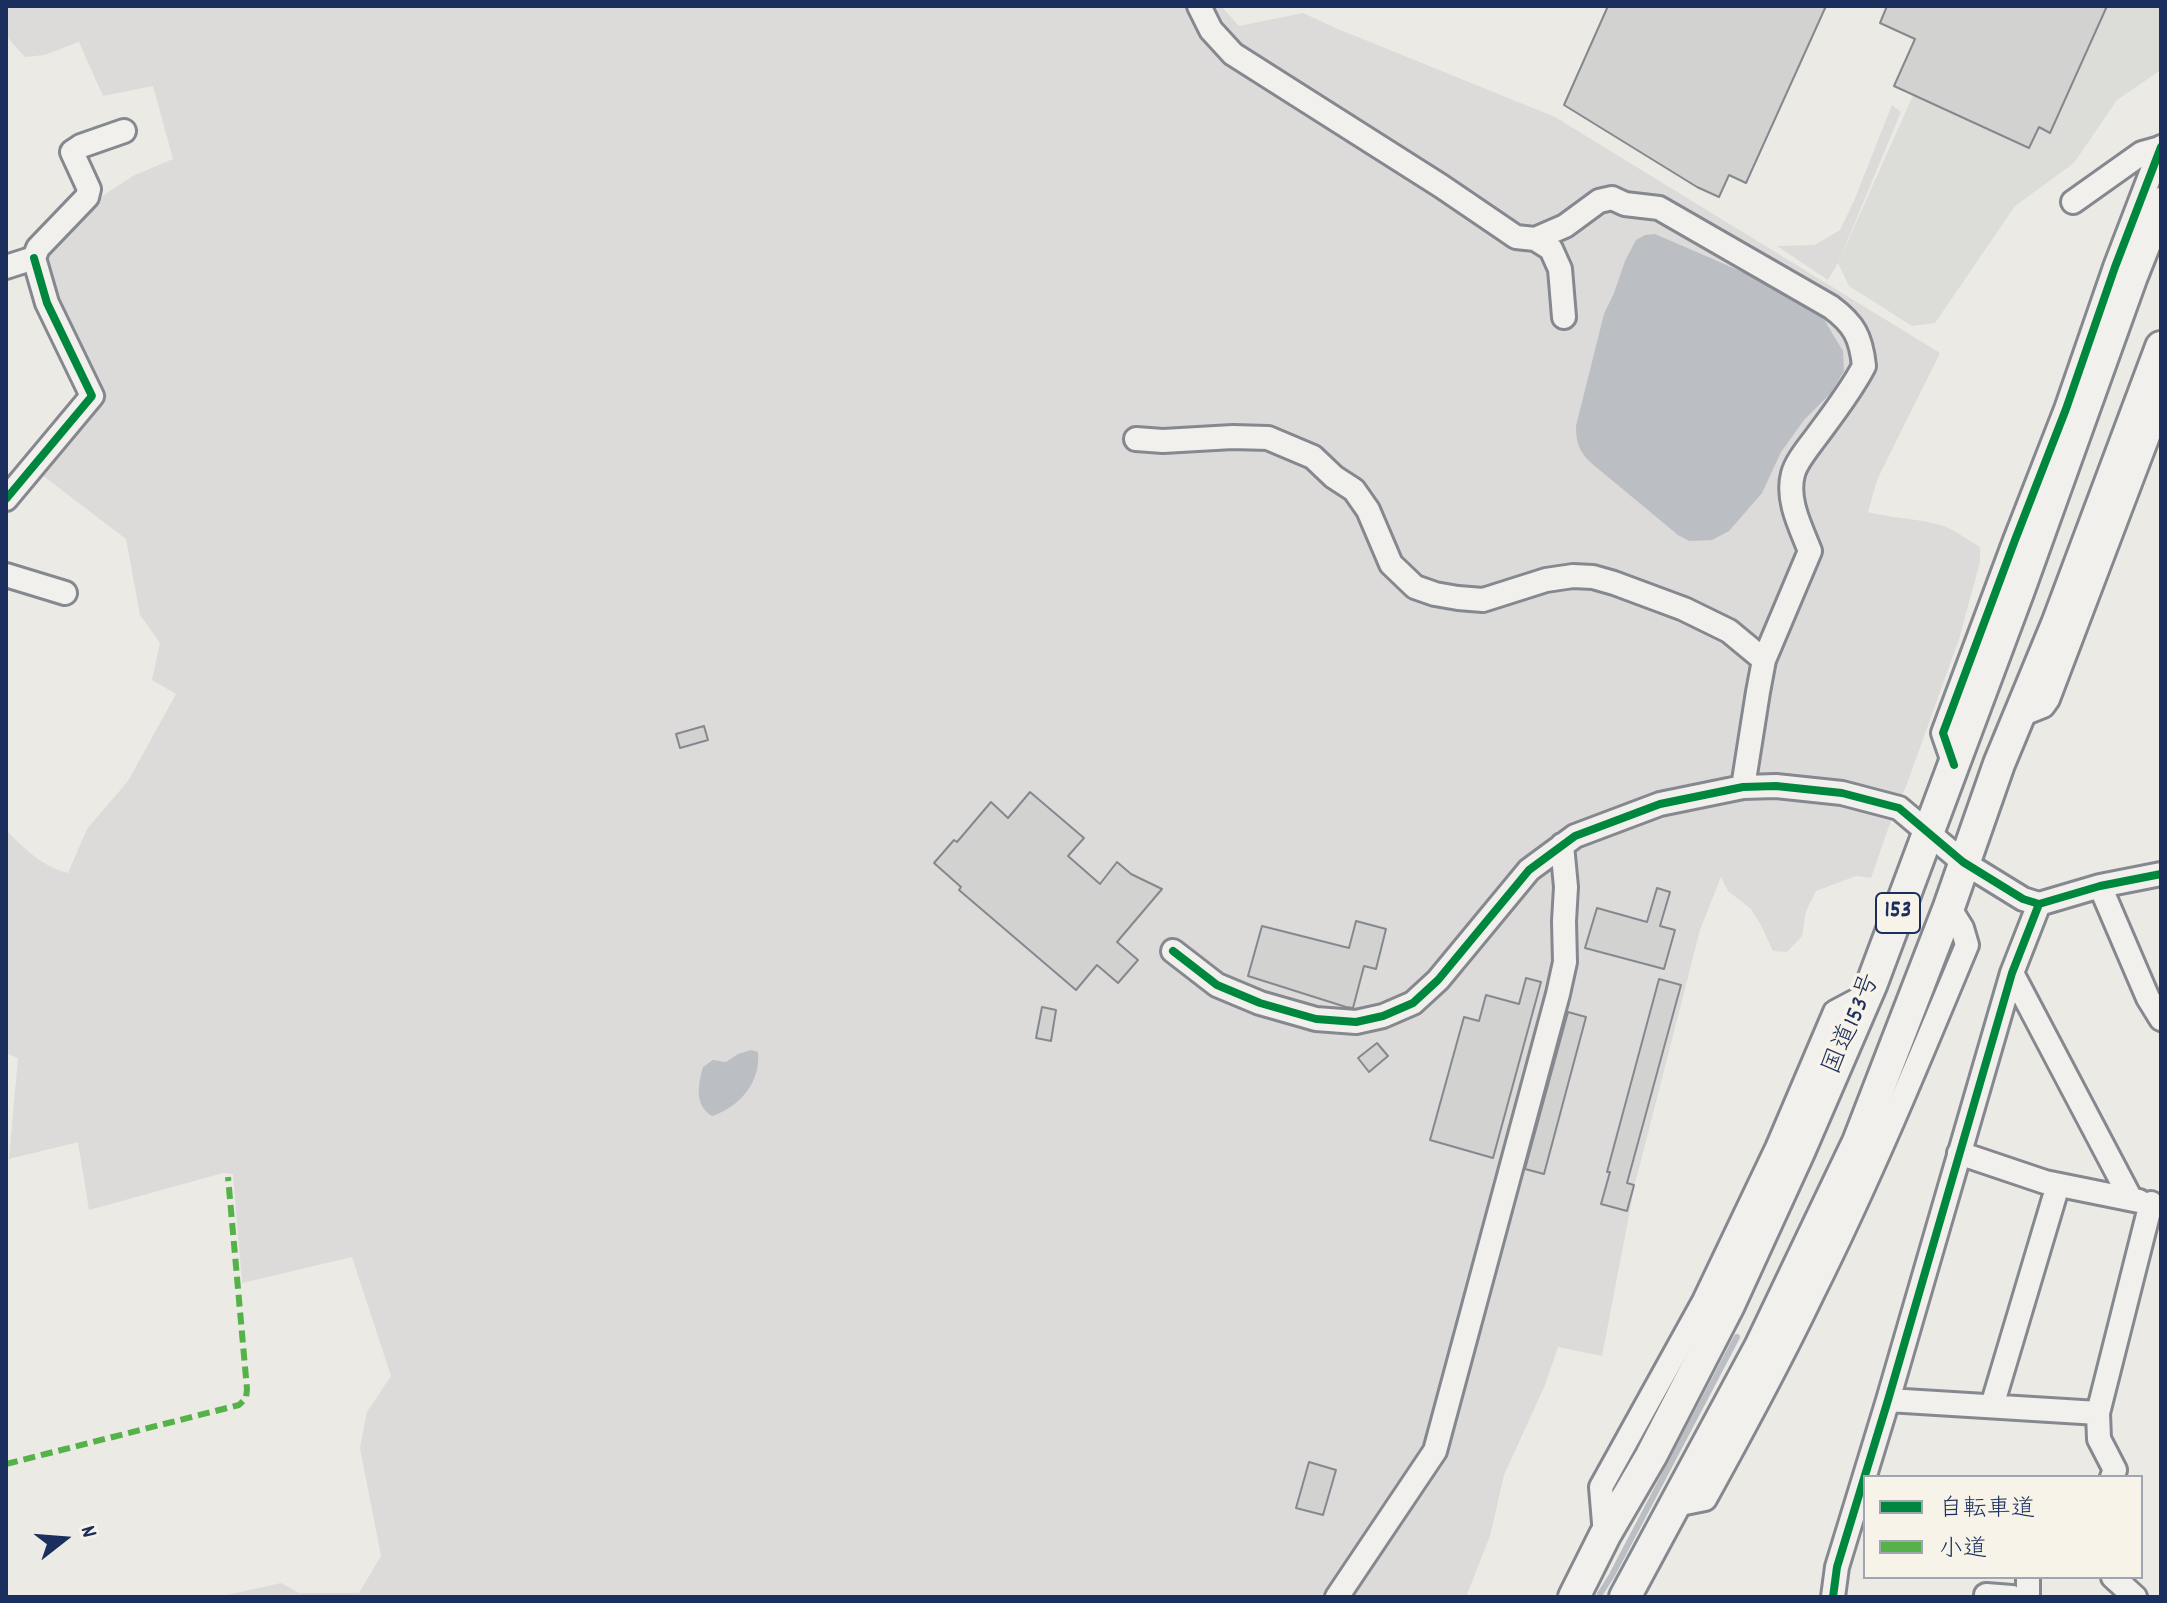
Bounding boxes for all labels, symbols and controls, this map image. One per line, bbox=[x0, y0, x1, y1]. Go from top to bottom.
road number: 153 bbox=[1876, 893, 1920, 933]
street label: 国道153号 bbox=[1819, 970, 1889, 1080]
legend bbox=[1863, 1475, 2143, 1579]
text: 自転車道 bbox=[1939, 1493, 2035, 1527]
north arrow bbox=[24, 1499, 104, 1579]
text: N bbox=[71, 1522, 104, 1542]
text: 小道 bbox=[1939, 1533, 1987, 1567]

